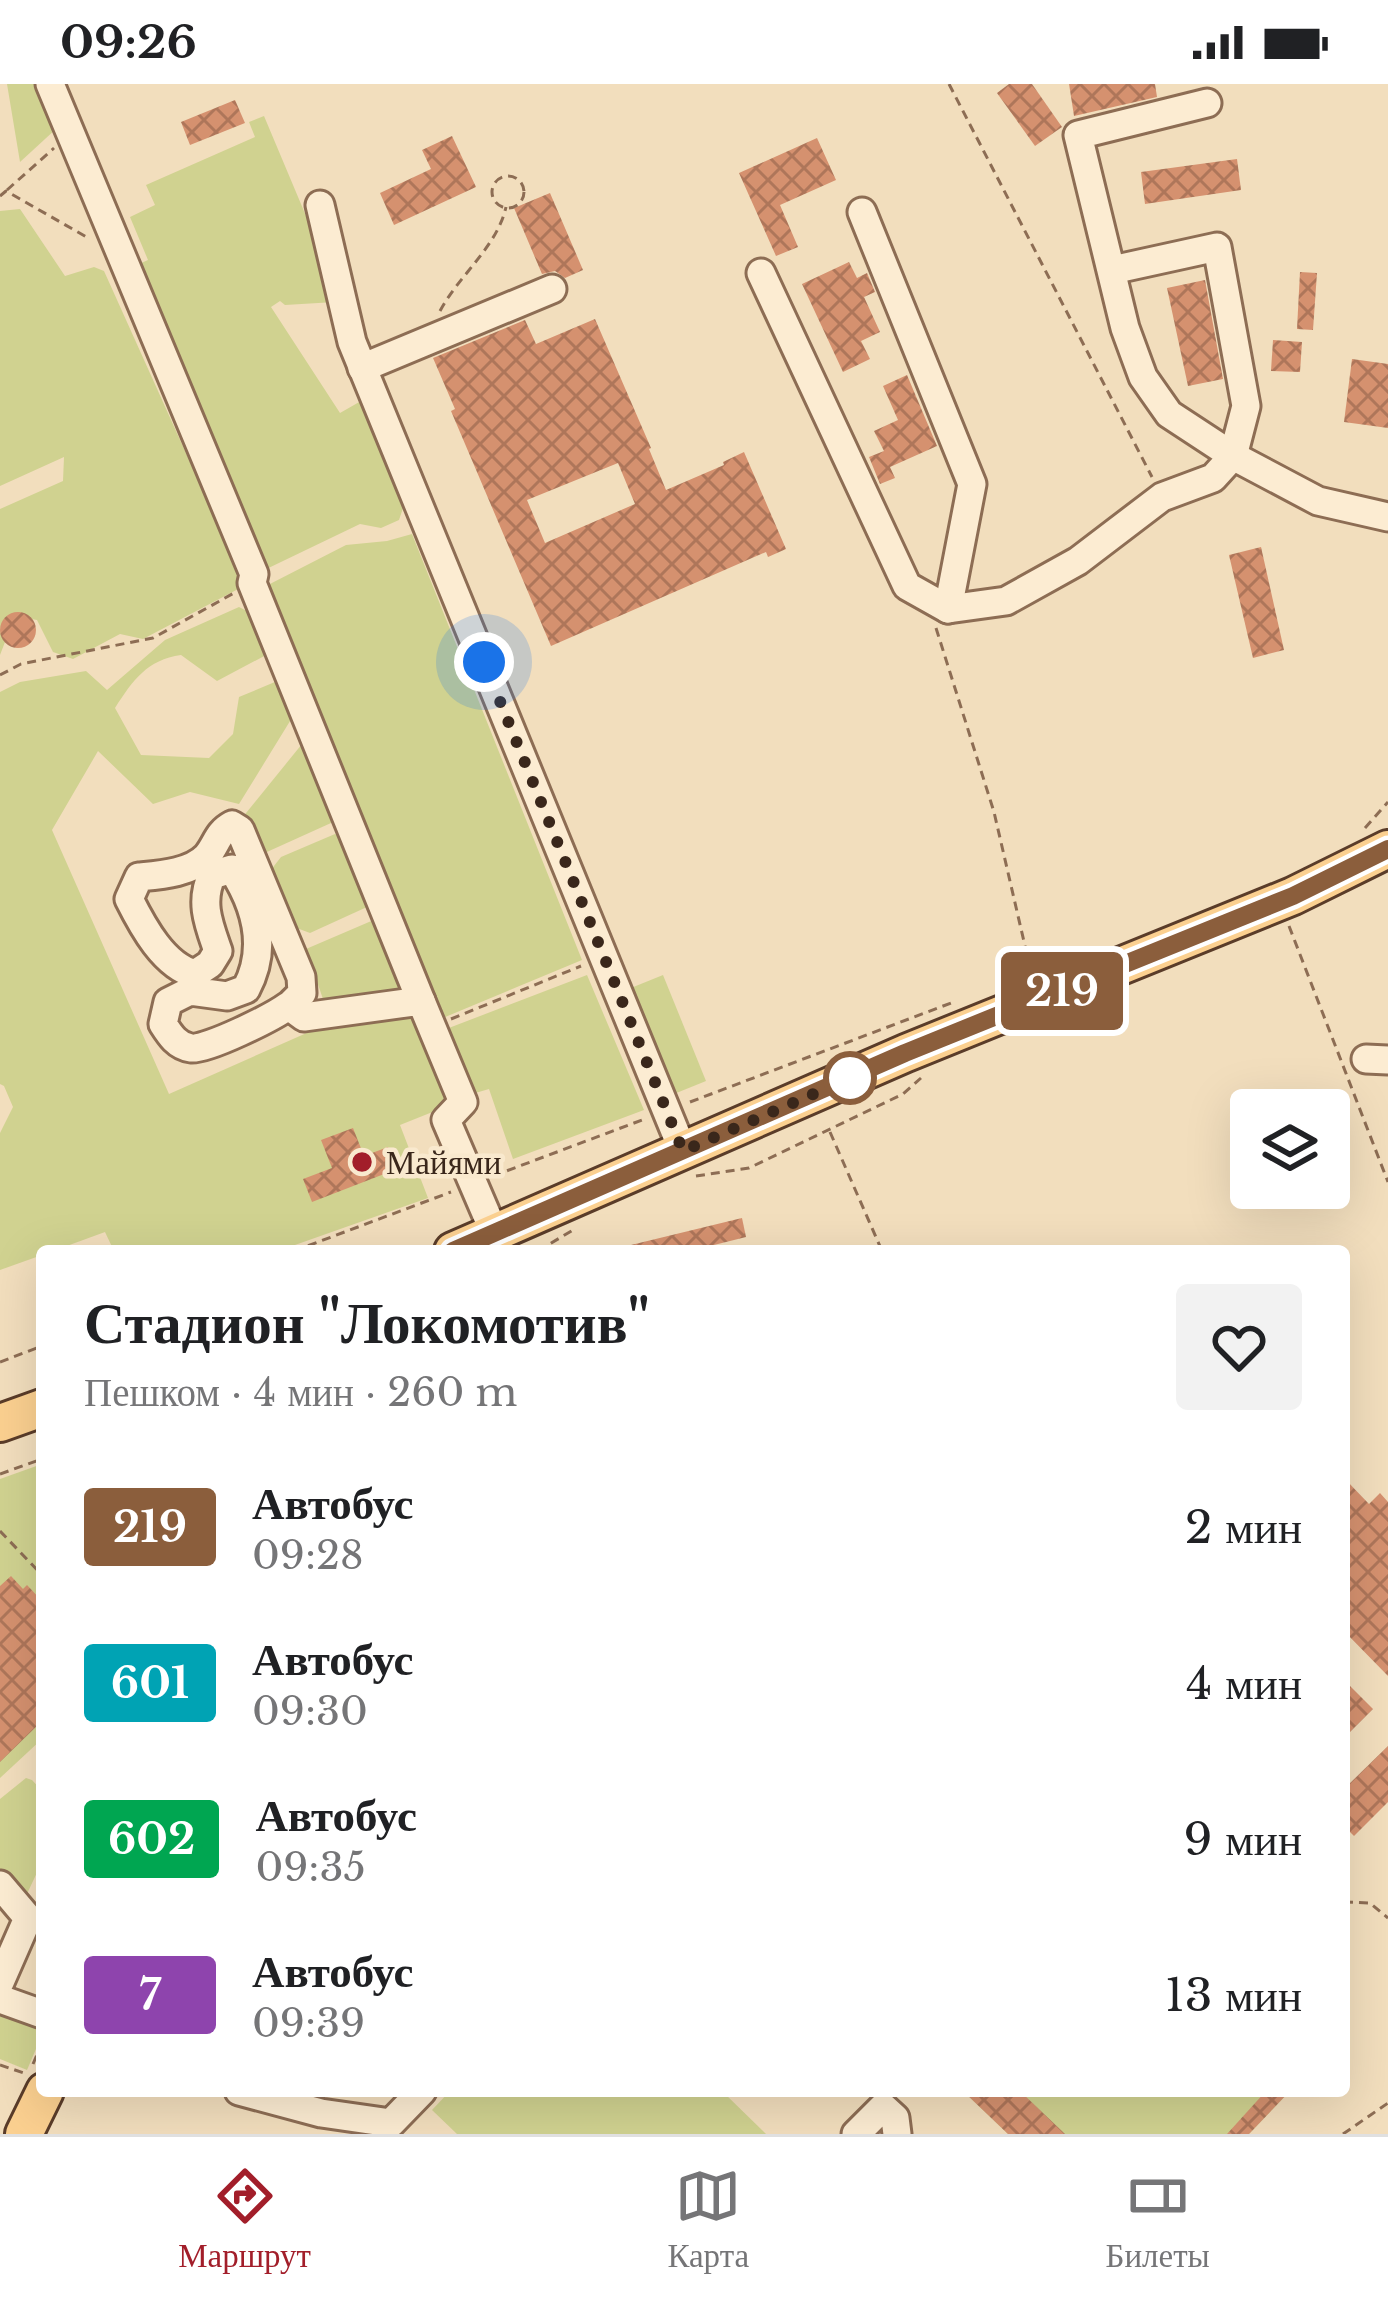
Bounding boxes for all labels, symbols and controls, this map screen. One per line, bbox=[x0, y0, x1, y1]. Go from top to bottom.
text: 09:26 bbox=[60, 14, 197, 70]
your location bbox=[454, 632, 514, 692]
line badge: 219 bbox=[993, 952, 1131, 1030]
text: 219 bbox=[1025, 965, 1099, 1017]
unlabelled marker bbox=[825, 1053, 875, 1103]
map controls bbox=[1230, 1089, 1350, 1209]
button: layers bbox=[1230, 1089, 1350, 1209]
place label: Майями bbox=[386, 1142, 501, 1183]
marker: Майями bbox=[349, 1149, 375, 1175]
button: heart bbox=[1176, 1284, 1302, 1410]
text: Стадион "Локомотив" bbox=[84, 1288, 650, 1358]
text: Пешком · 4 мин · 260 m bbox=[84, 1368, 517, 1417]
text: Автобус bbox=[252, 1475, 414, 1531]
text: 2 мин bbox=[1185, 1499, 1302, 1555]
text: 219 bbox=[113, 1501, 187, 1553]
text: 09:28 bbox=[252, 1531, 364, 1580]
text: Автобус bbox=[252, 1631, 414, 1687]
text: 4 мин bbox=[1186, 1655, 1302, 1711]
text: 601 bbox=[111, 1657, 189, 1709]
text: 09:30 bbox=[252, 1687, 368, 1736]
text: Автобус bbox=[255, 1787, 417, 1843]
text: 9 мин bbox=[1184, 1811, 1302, 1867]
text: 602 bbox=[108, 1813, 195, 1865]
text: 09:35 bbox=[255, 1843, 366, 1892]
text: Автобус bbox=[252, 1943, 414, 1999]
text: 13 мин bbox=[1165, 1967, 1302, 2023]
text: 7 bbox=[139, 1969, 161, 2021]
text: 09:39 bbox=[252, 1999, 365, 2048]
tab: Маршрут bbox=[178, 2163, 311, 2276]
tab: Карта bbox=[667, 2163, 749, 2276]
tab: Билеты bbox=[1105, 2163, 1210, 2276]

